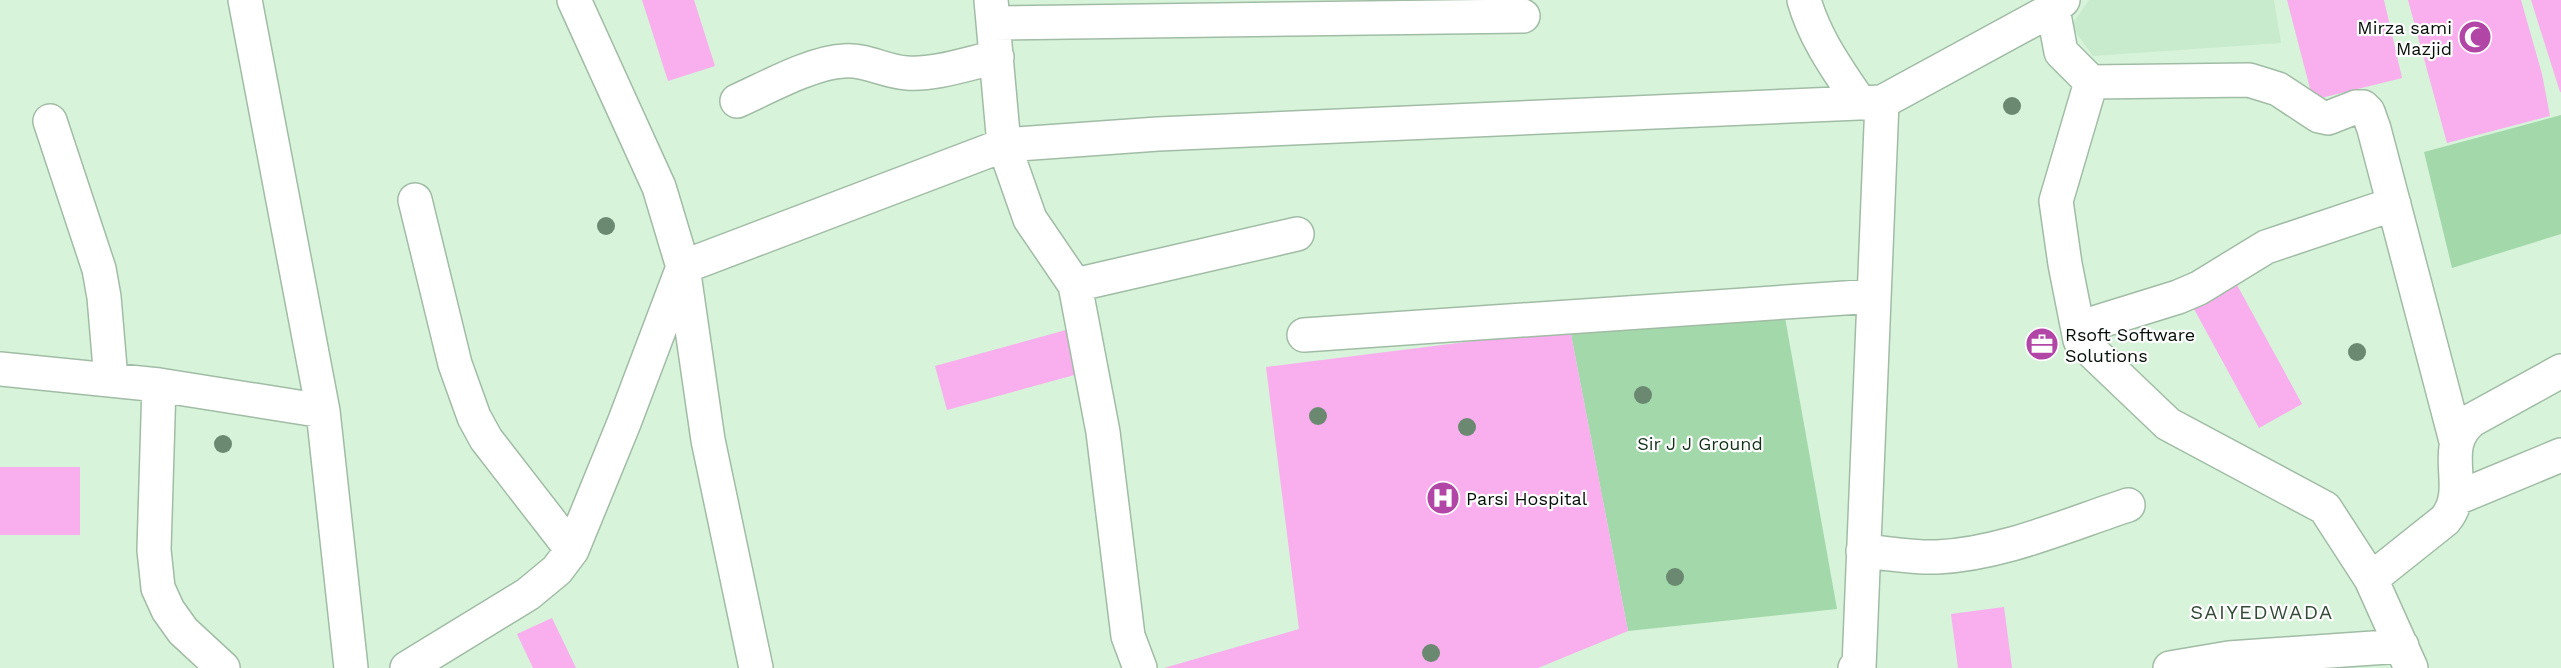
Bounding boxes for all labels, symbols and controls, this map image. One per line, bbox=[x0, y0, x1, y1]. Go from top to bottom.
place label: Mirza sami Mazjid bbox=[2357, 17, 2452, 59]
mosque icon: Mirza sami Mazjid bbox=[2457, 19, 2493, 55]
place label: Rsoft Software Solutions bbox=[2065, 324, 2195, 366]
office icon: Rsoft Software Solutions bbox=[2024, 326, 2060, 362]
park label: Sir J J Ground bbox=[1637, 433, 1763, 454]
hospital icon: Parsi Hospital bbox=[1425, 480, 1461, 516]
place label: Parsi Hospital bbox=[1466, 488, 1588, 509]
district label: SAIYEDWADA bbox=[2190, 600, 2334, 624]

